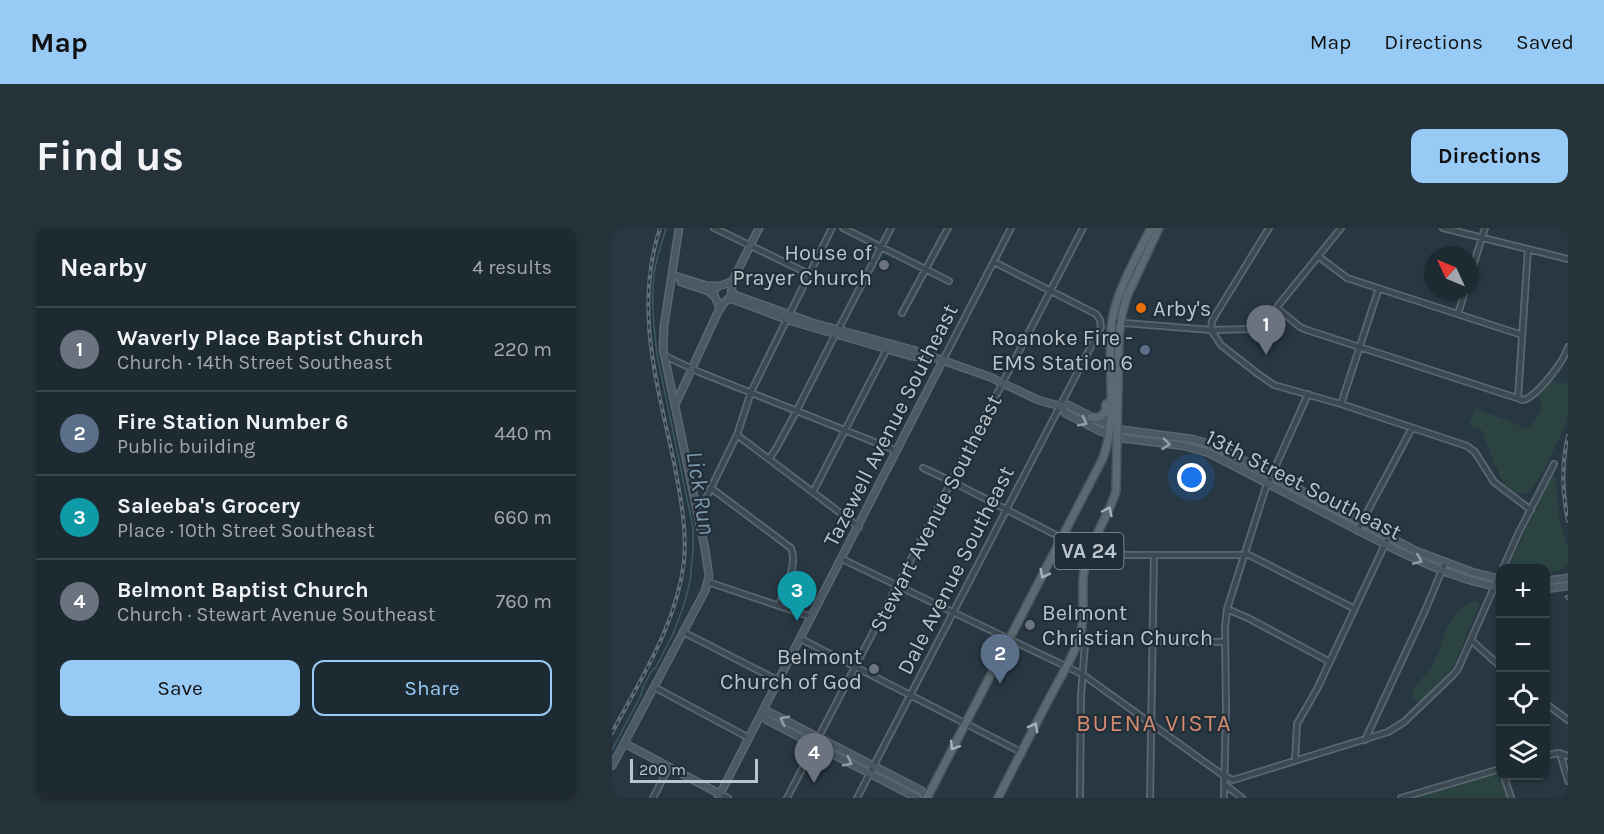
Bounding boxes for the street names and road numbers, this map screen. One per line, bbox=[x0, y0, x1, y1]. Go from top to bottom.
street label: Tazewell Avenue Southeast bbox=[818, 300, 963, 551]
street label: Stewart Avenue Southeast bbox=[865, 390, 1007, 637]
street label: 13th Street Southeast bbox=[1201, 424, 1406, 546]
street label: Dale Avenue Southeast bbox=[892, 462, 1020, 679]
road number: VA 24 bbox=[1054, 533, 1124, 569]

